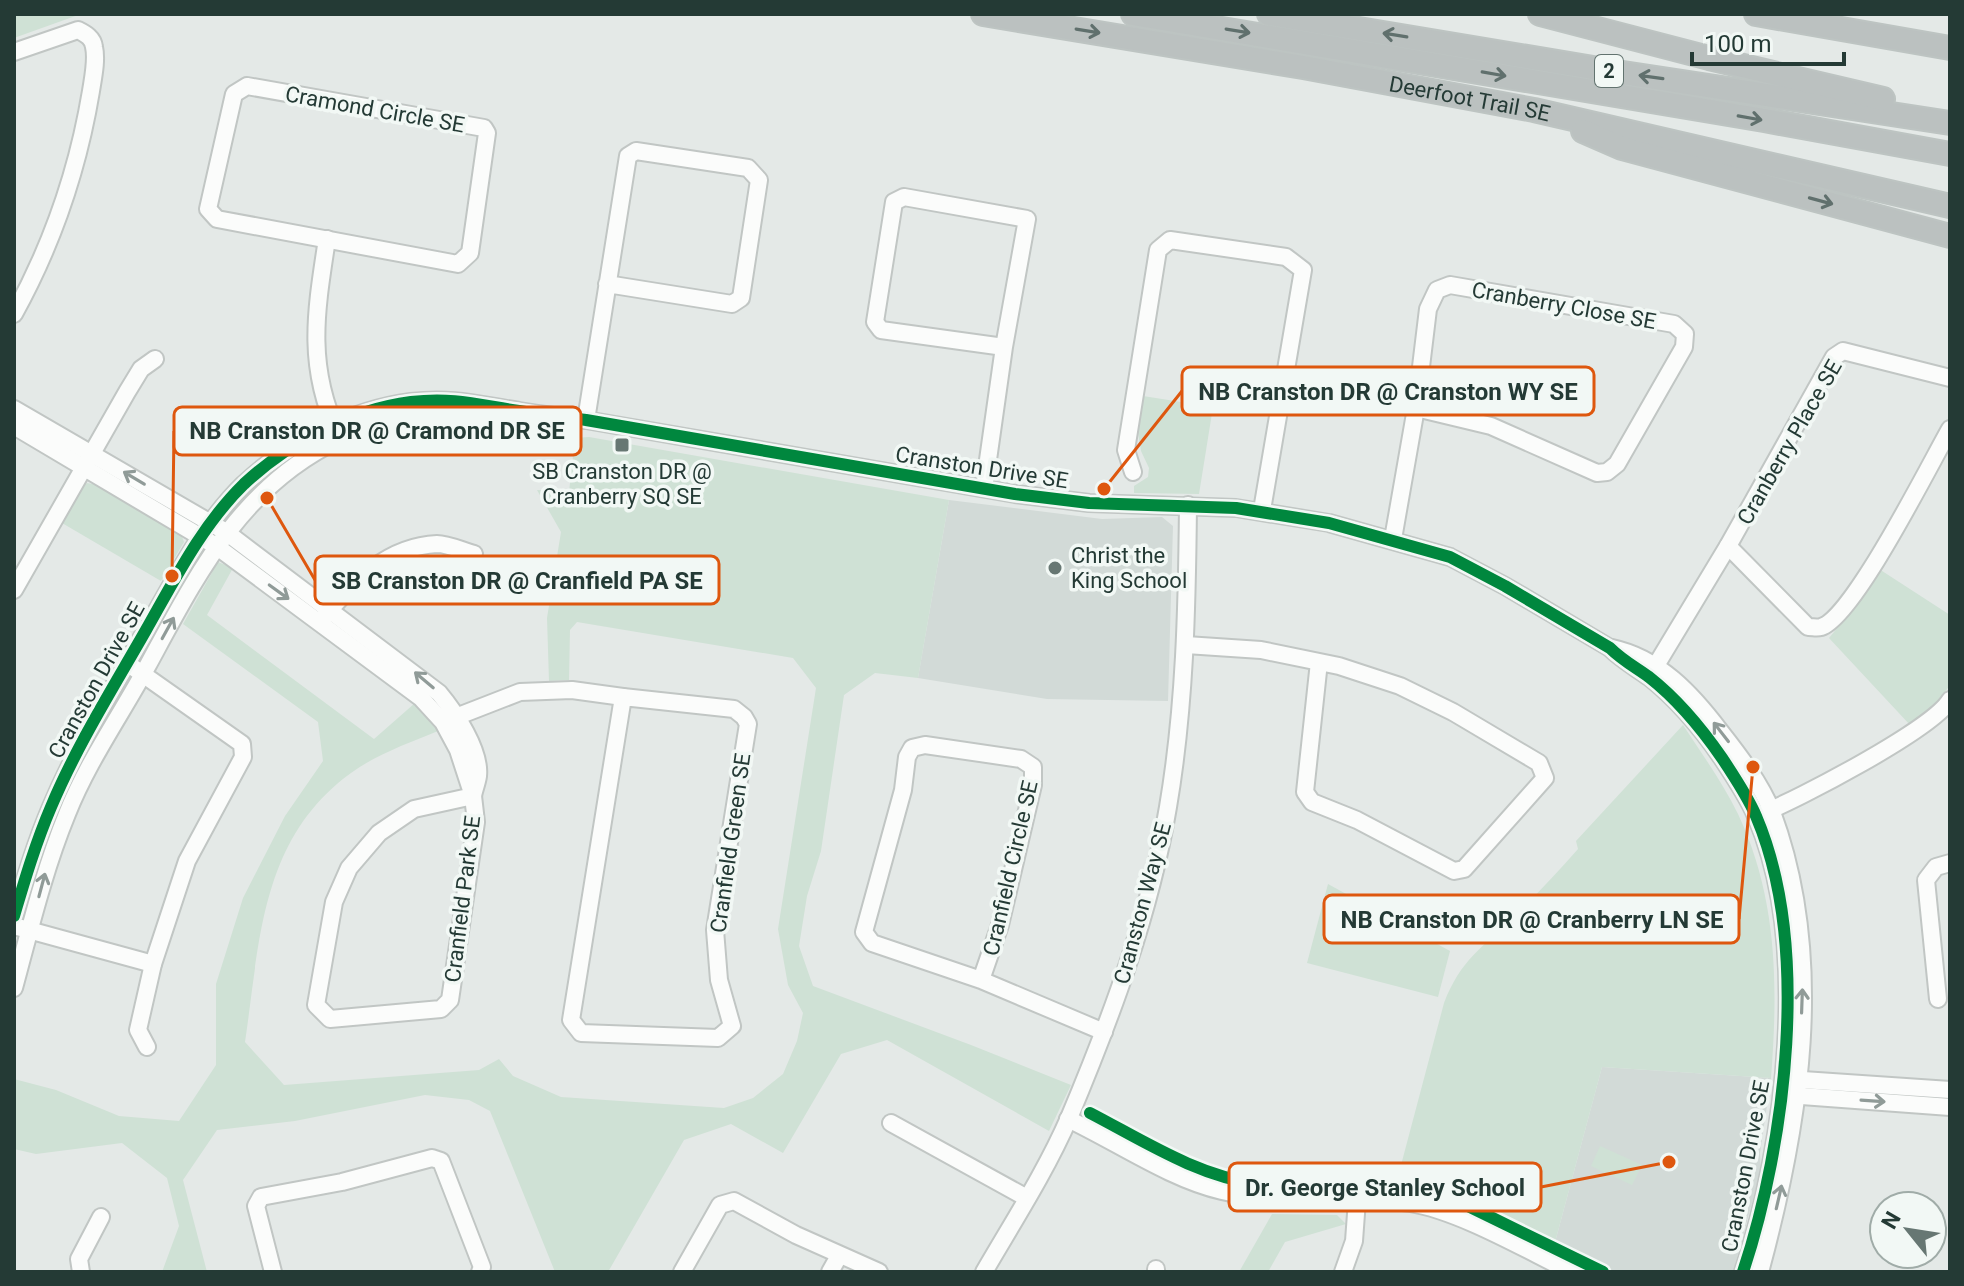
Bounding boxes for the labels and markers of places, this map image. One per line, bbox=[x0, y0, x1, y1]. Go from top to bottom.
callout: NB Cranston DR @ Cranston WY SE bbox=[1182, 367, 1594, 415]
callout: NB Cranston DR @ Cramond DR SE bbox=[174, 407, 581, 455]
marker: SB Cranston DR @ Cranberry SQ SE bbox=[613, 436, 631, 454]
place label: SB Cranston DR @ Cranberry SQ SE bbox=[532, 459, 712, 509]
place label: Christ the King School bbox=[1071, 543, 1187, 593]
callout: SB Cranston DR @ Cranfield PA SE bbox=[315, 556, 719, 604]
marker: Christ the King School bbox=[1046, 559, 1064, 577]
callout: NB Cranston DR @ Cranberry LN SE bbox=[1324, 895, 1739, 943]
callout: Dr. George Stanley School bbox=[1229, 1163, 1541, 1211]

